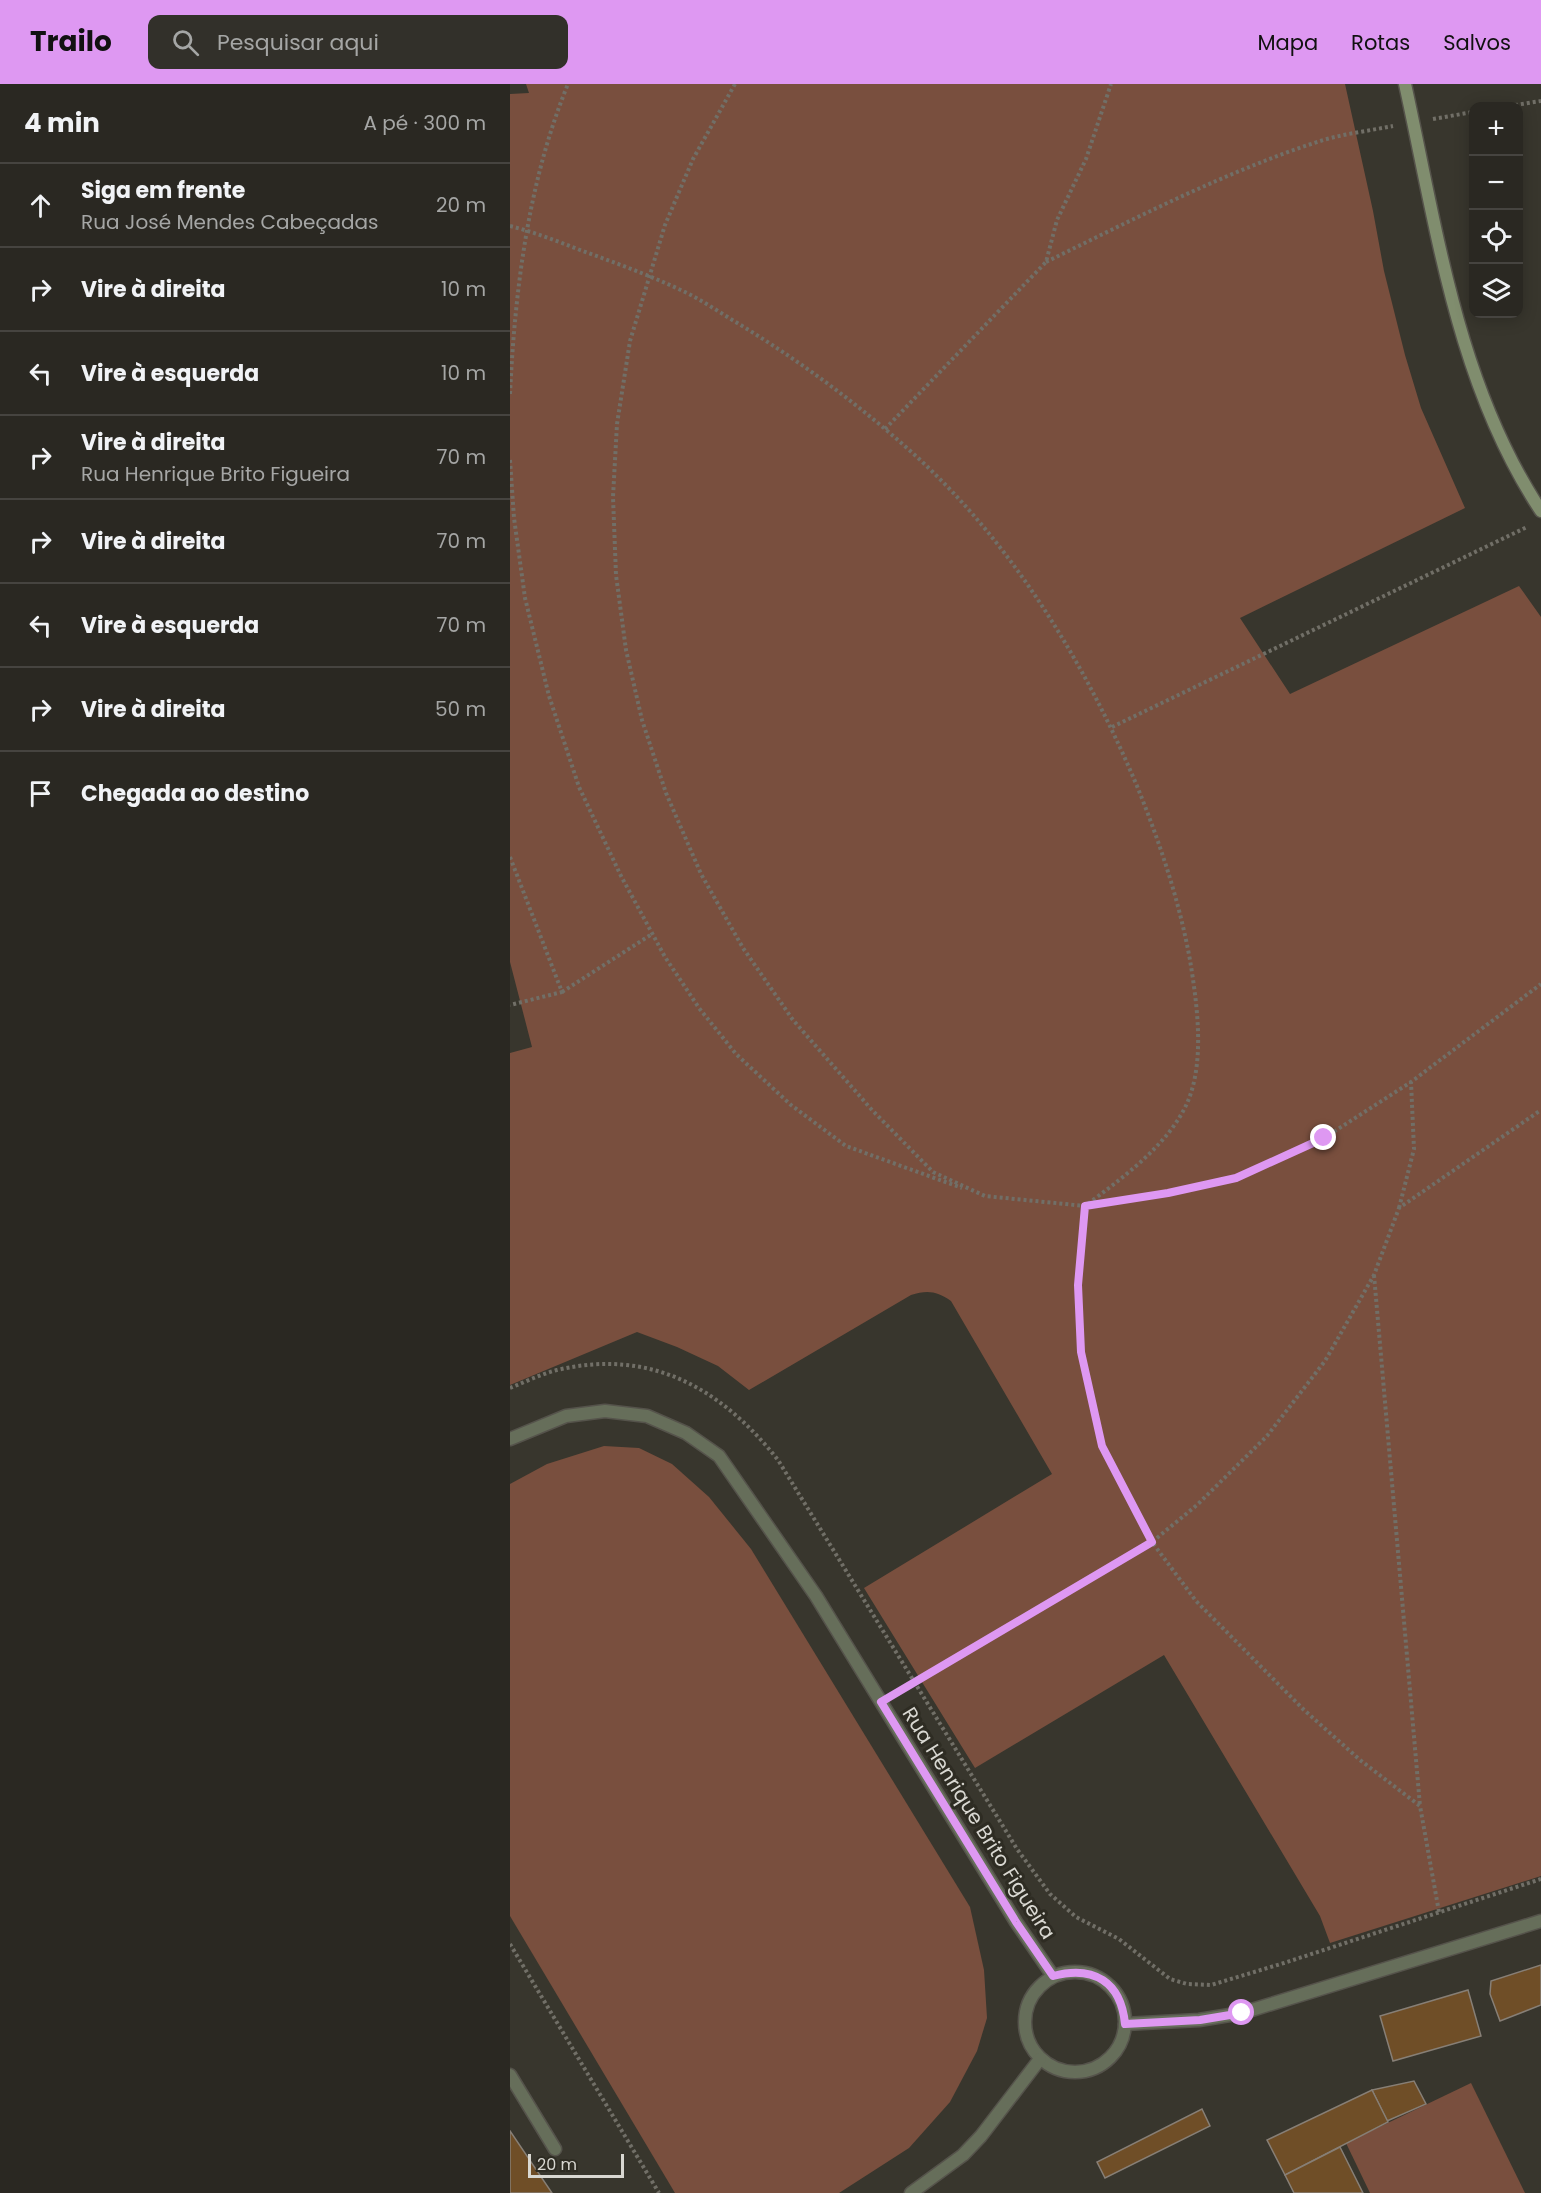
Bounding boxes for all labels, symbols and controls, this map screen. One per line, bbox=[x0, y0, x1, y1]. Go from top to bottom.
search box bbox=[148, 15, 568, 69]
text: Trailo bbox=[30, 22, 112, 61]
icon: search bbox=[169, 26, 202, 59]
text: Pesquisar aqui bbox=[217, 27, 379, 58]
text: Mapa bbox=[1257, 28, 1318, 57]
text: Rotas bbox=[1351, 28, 1410, 57]
text: Salvos bbox=[1443, 28, 1511, 57]
map controls bbox=[1469, 102, 1523, 318]
button: + bbox=[1469, 102, 1523, 156]
text: 4 min bbox=[24, 105, 100, 141]
text: A pé · 300 m bbox=[364, 109, 486, 137]
button: − bbox=[1469, 156, 1523, 210]
text: Siga em frente bbox=[81, 175, 245, 206]
icon: ahead bbox=[24, 189, 57, 222]
text: 20 m bbox=[436, 191, 486, 219]
text: Rua José Mendes Cabeçadas bbox=[81, 208, 379, 236]
button: locate bbox=[1469, 210, 1523, 264]
button: layers bbox=[1469, 264, 1523, 318]
icon: right bbox=[24, 273, 57, 306]
text: Vire à direita bbox=[81, 274, 226, 305]
text: 10 m bbox=[441, 275, 486, 303]
icon: left bbox=[24, 357, 57, 390]
text: Vire à esquerda bbox=[81, 358, 259, 389]
text: 10 m bbox=[441, 359, 486, 387]
text: Vire à direita bbox=[81, 427, 226, 458]
icon: right bbox=[24, 441, 57, 474]
text: 70 m bbox=[437, 443, 486, 471]
text: Rua Henrique Brito Figueira bbox=[81, 460, 350, 488]
icon: right bbox=[24, 525, 57, 558]
text: Vire à direita bbox=[81, 526, 226, 557]
text: 70 m bbox=[437, 527, 486, 555]
icon: left bbox=[24, 609, 57, 642]
text: Vire à esquerda bbox=[81, 610, 259, 641]
text: 70 m bbox=[437, 611, 486, 639]
icon: right bbox=[24, 693, 57, 726]
text: Vire à direita bbox=[81, 694, 226, 725]
text: 50 m bbox=[435, 695, 486, 723]
icon: arrive bbox=[24, 777, 57, 810]
text: Chegada ao destino bbox=[81, 778, 309, 809]
route end bbox=[1310, 1124, 1336, 1150]
street label: Rua Henrique Brito Figueira bbox=[896, 1702, 1062, 1944]
route start bbox=[1228, 1999, 1254, 2025]
scale bar bbox=[528, 2151, 624, 2178]
text: 20 m bbox=[537, 2153, 577, 2176]

